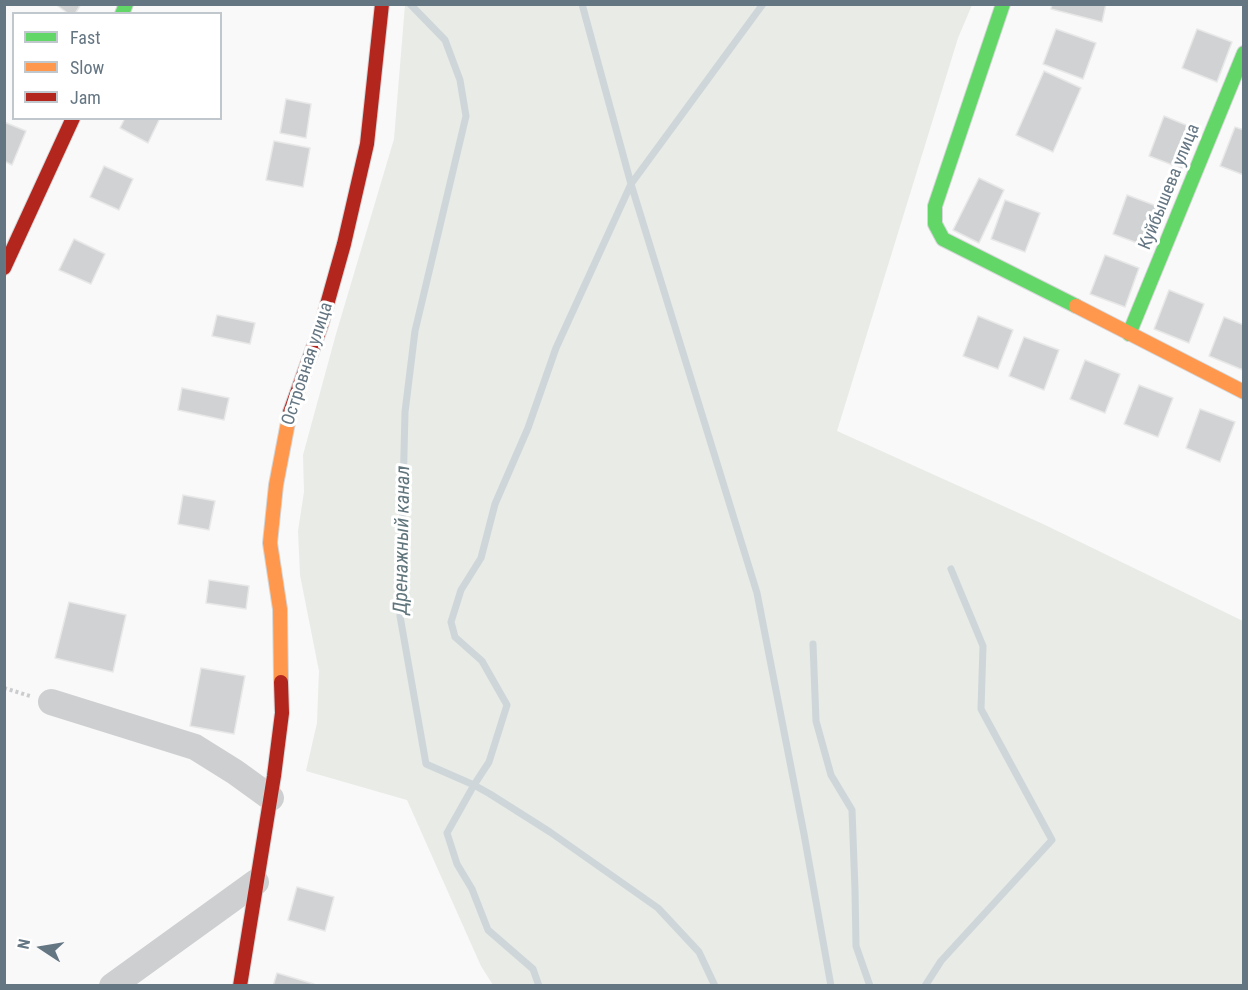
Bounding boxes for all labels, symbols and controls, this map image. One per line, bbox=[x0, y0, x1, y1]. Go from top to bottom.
legend bbox=[12, 12, 222, 120]
text: Fast bbox=[70, 27, 101, 48]
text: Slow bbox=[70, 57, 104, 78]
text: Jam bbox=[70, 87, 101, 108]
street label: Куйбышева улица bbox=[1135, 121, 1205, 253]
street label: Островная улица bbox=[278, 300, 338, 428]
water label: Дренажный канал bbox=[390, 465, 416, 615]
north arrow bbox=[12, 918, 72, 978]
text: N bbox=[14, 937, 34, 951]

